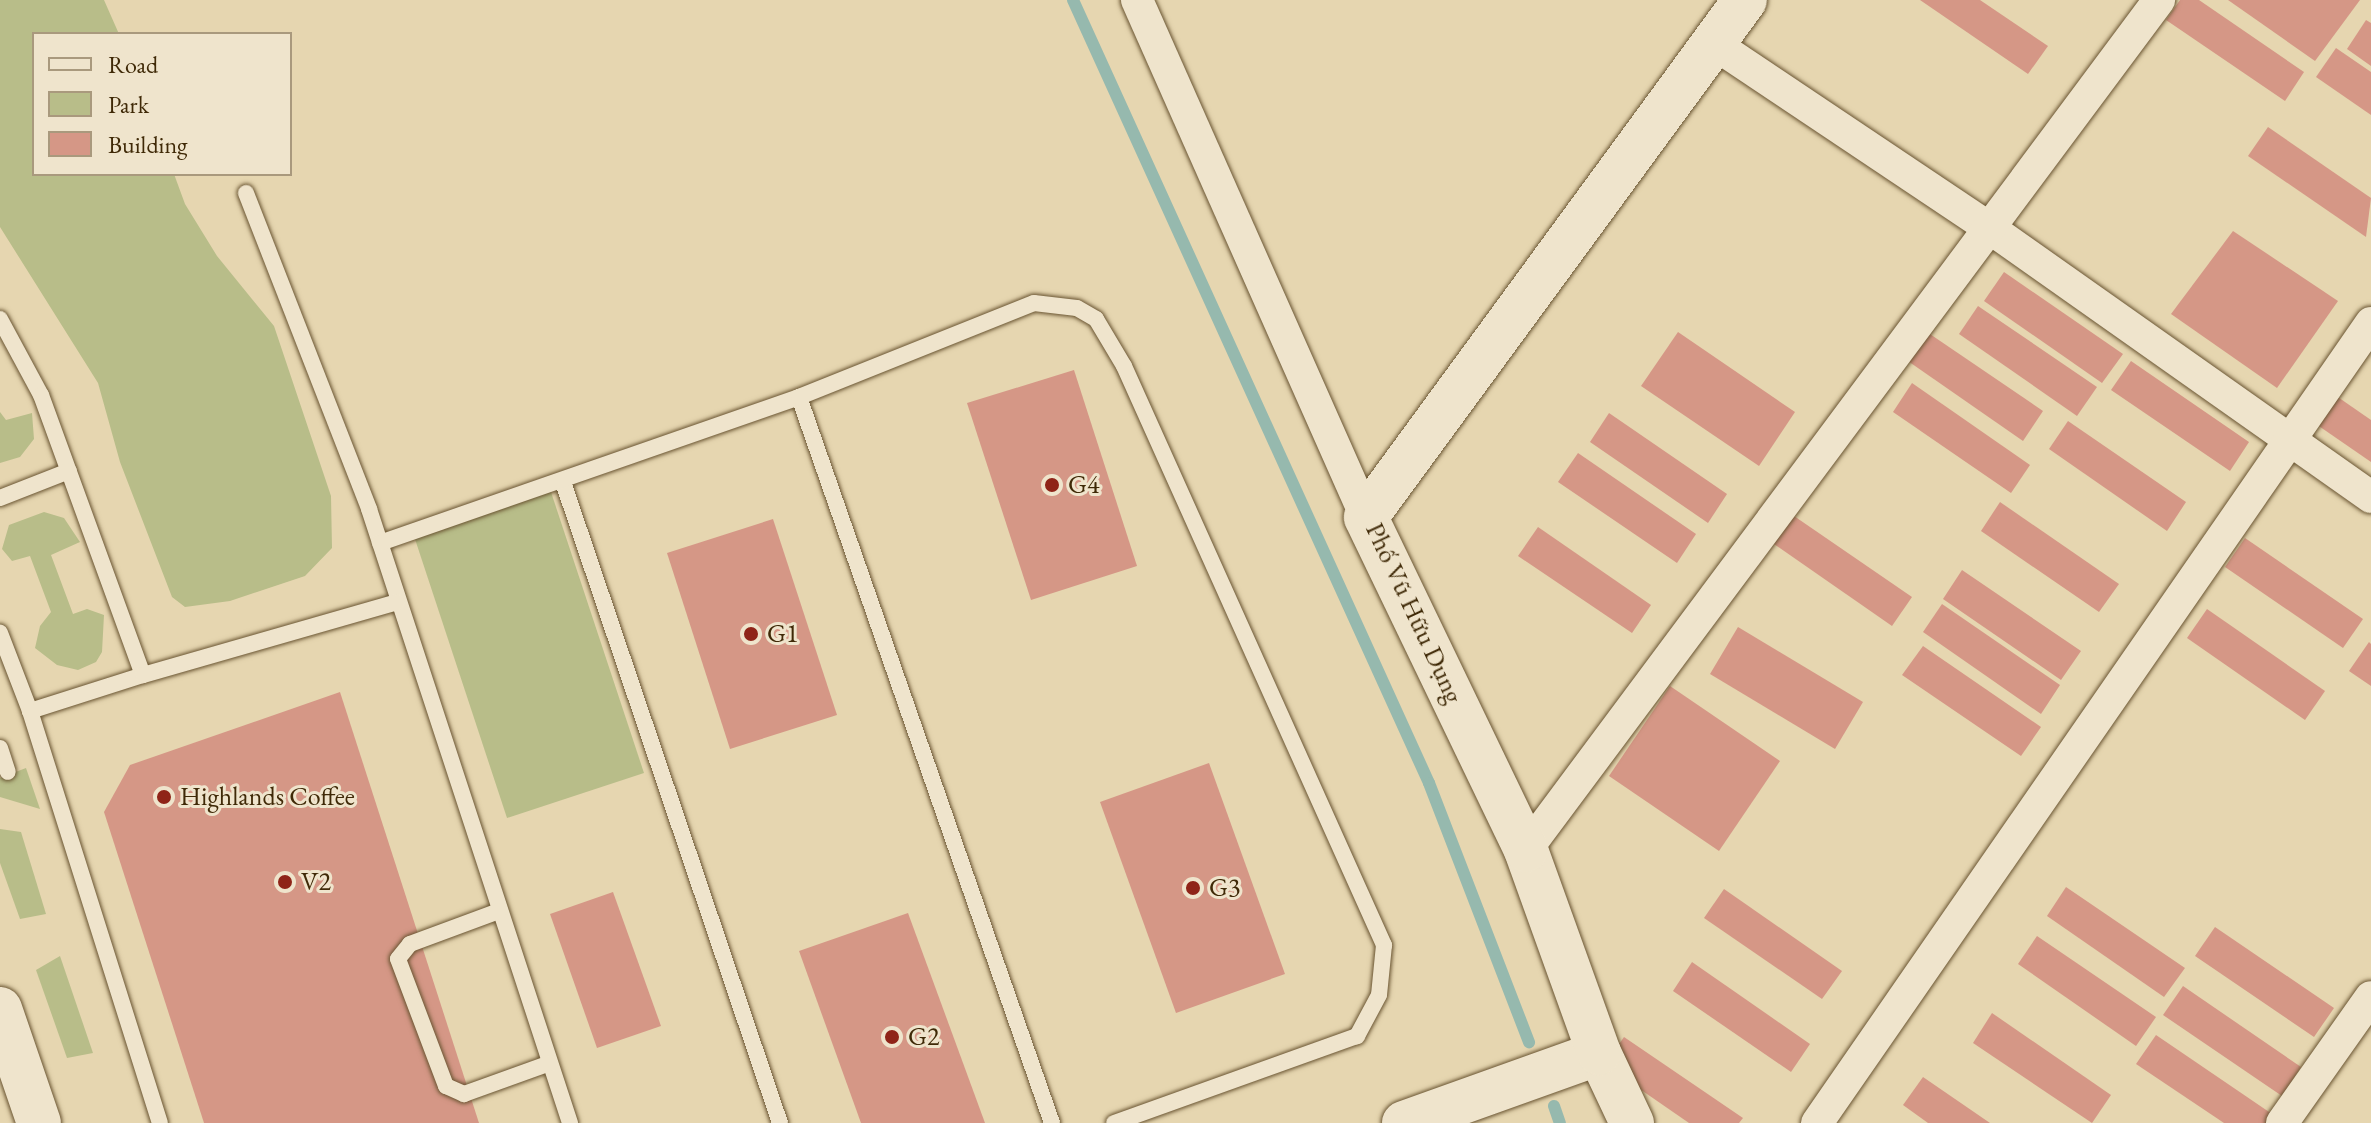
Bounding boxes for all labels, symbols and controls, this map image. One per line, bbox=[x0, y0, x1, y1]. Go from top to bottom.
legend bbox=[32, 32, 292, 176]
text: Road bbox=[108, 49, 158, 80]
text: Park bbox=[108, 89, 149, 120]
text: Building bbox=[108, 129, 188, 160]
place label: G4 bbox=[1068, 469, 1099, 501]
marker: G4 bbox=[1043, 476, 1061, 494]
street label: Phố Vũ Hữu Dụng bbox=[1359, 518, 1469, 708]
place label: G1 bbox=[767, 618, 798, 650]
marker: G1 bbox=[742, 625, 760, 643]
place label: Highlands Coffee bbox=[180, 781, 355, 813]
marker: Highlands Coffee bbox=[155, 788, 173, 806]
place label: V2 bbox=[301, 866, 331, 898]
place label: G3 bbox=[1209, 872, 1240, 904]
marker: V2 bbox=[276, 873, 294, 891]
marker: G3 bbox=[1184, 879, 1202, 897]
place label: G2 bbox=[908, 1021, 939, 1053]
marker: G2 bbox=[883, 1028, 901, 1046]

